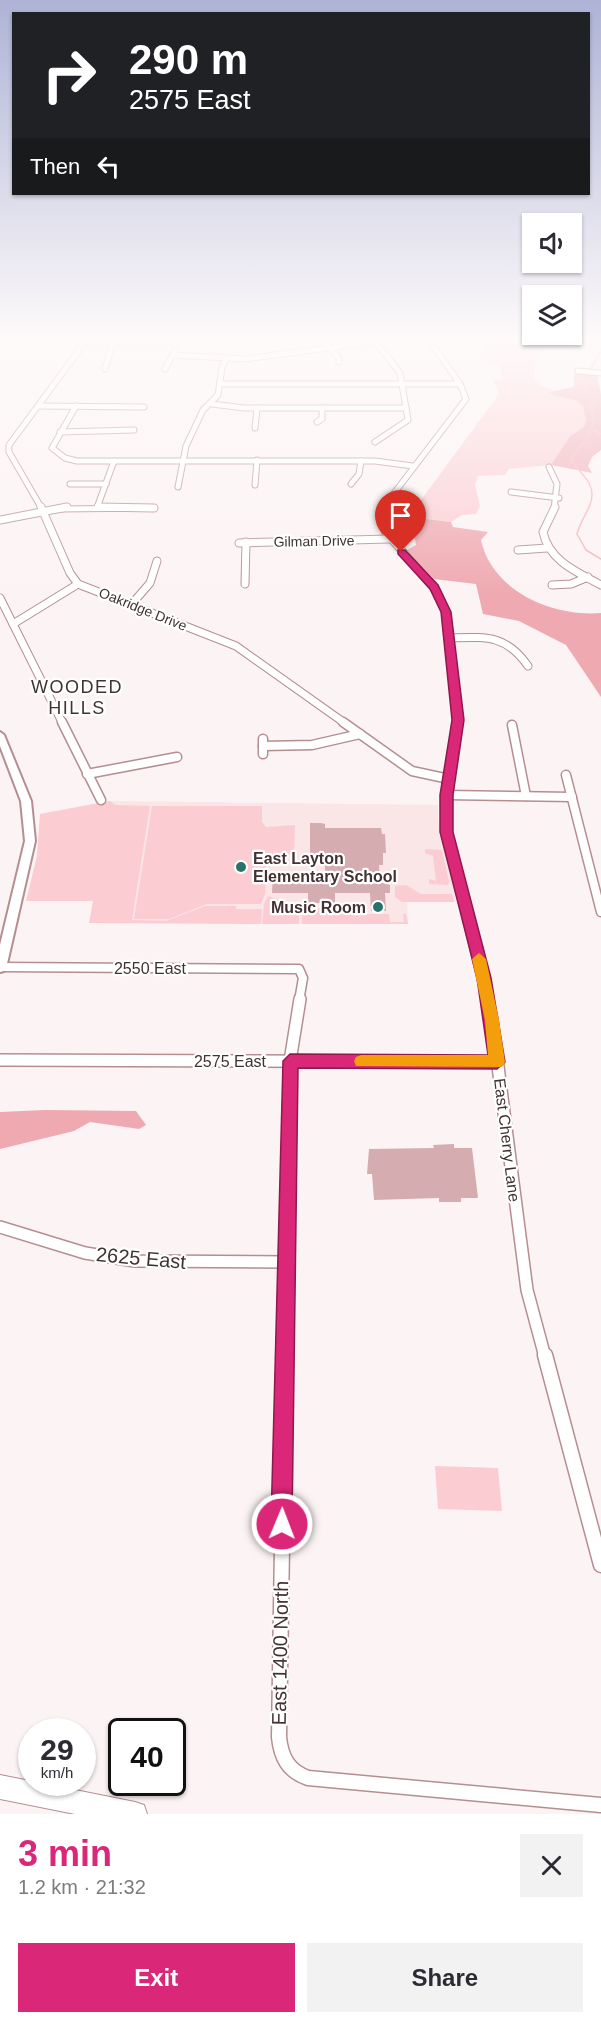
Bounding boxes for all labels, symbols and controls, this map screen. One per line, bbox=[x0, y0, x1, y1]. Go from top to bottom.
icon: right bbox=[30, 36, 108, 114]
text: 290 m bbox=[129, 36, 248, 83]
text: 2575 East bbox=[129, 85, 251, 115]
icon: left bbox=[92, 150, 125, 183]
text: Then bbox=[30, 154, 80, 179]
map controls bbox=[522, 213, 582, 345]
button: sound bbox=[522, 213, 582, 273]
button: layers bbox=[522, 285, 582, 345]
pin bbox=[375, 490, 426, 552]
icon: arrive bbox=[384, 499, 417, 532]
street label: Gilman Drive bbox=[273, 532, 355, 550]
street label: Oakridge Drive bbox=[97, 584, 189, 634]
district label: WOODED HILLS bbox=[31, 677, 123, 718]
place label: East Layton Elementary School bbox=[253, 850, 397, 885]
marker: East Layton Elementary School bbox=[234, 860, 248, 874]
place label: Music Room bbox=[271, 899, 366, 916]
marker: Music Room bbox=[371, 900, 385, 914]
street label: 2550 East bbox=[114, 960, 187, 977]
street label: 2575 East bbox=[194, 1053, 267, 1070]
street label: East Cherry Lane bbox=[491, 1077, 523, 1203]
street label: 2625 East bbox=[95, 1243, 187, 1273]
position arrow bbox=[250, 1492, 314, 1556]
street label: East 1400 North bbox=[268, 1581, 292, 1725]
speed limit sign: 40 bbox=[108, 1718, 186, 1796]
text: 29 bbox=[40, 1733, 74, 1766]
text: km/h bbox=[41, 1764, 73, 1781]
text: 3 min bbox=[18, 1833, 112, 1874]
button: close bbox=[520, 1834, 583, 1897]
text: 1.2 km · 21:32 bbox=[18, 1876, 146, 1898]
button: Exit bbox=[18, 1943, 295, 2012]
button: Share bbox=[307, 1943, 583, 2012]

